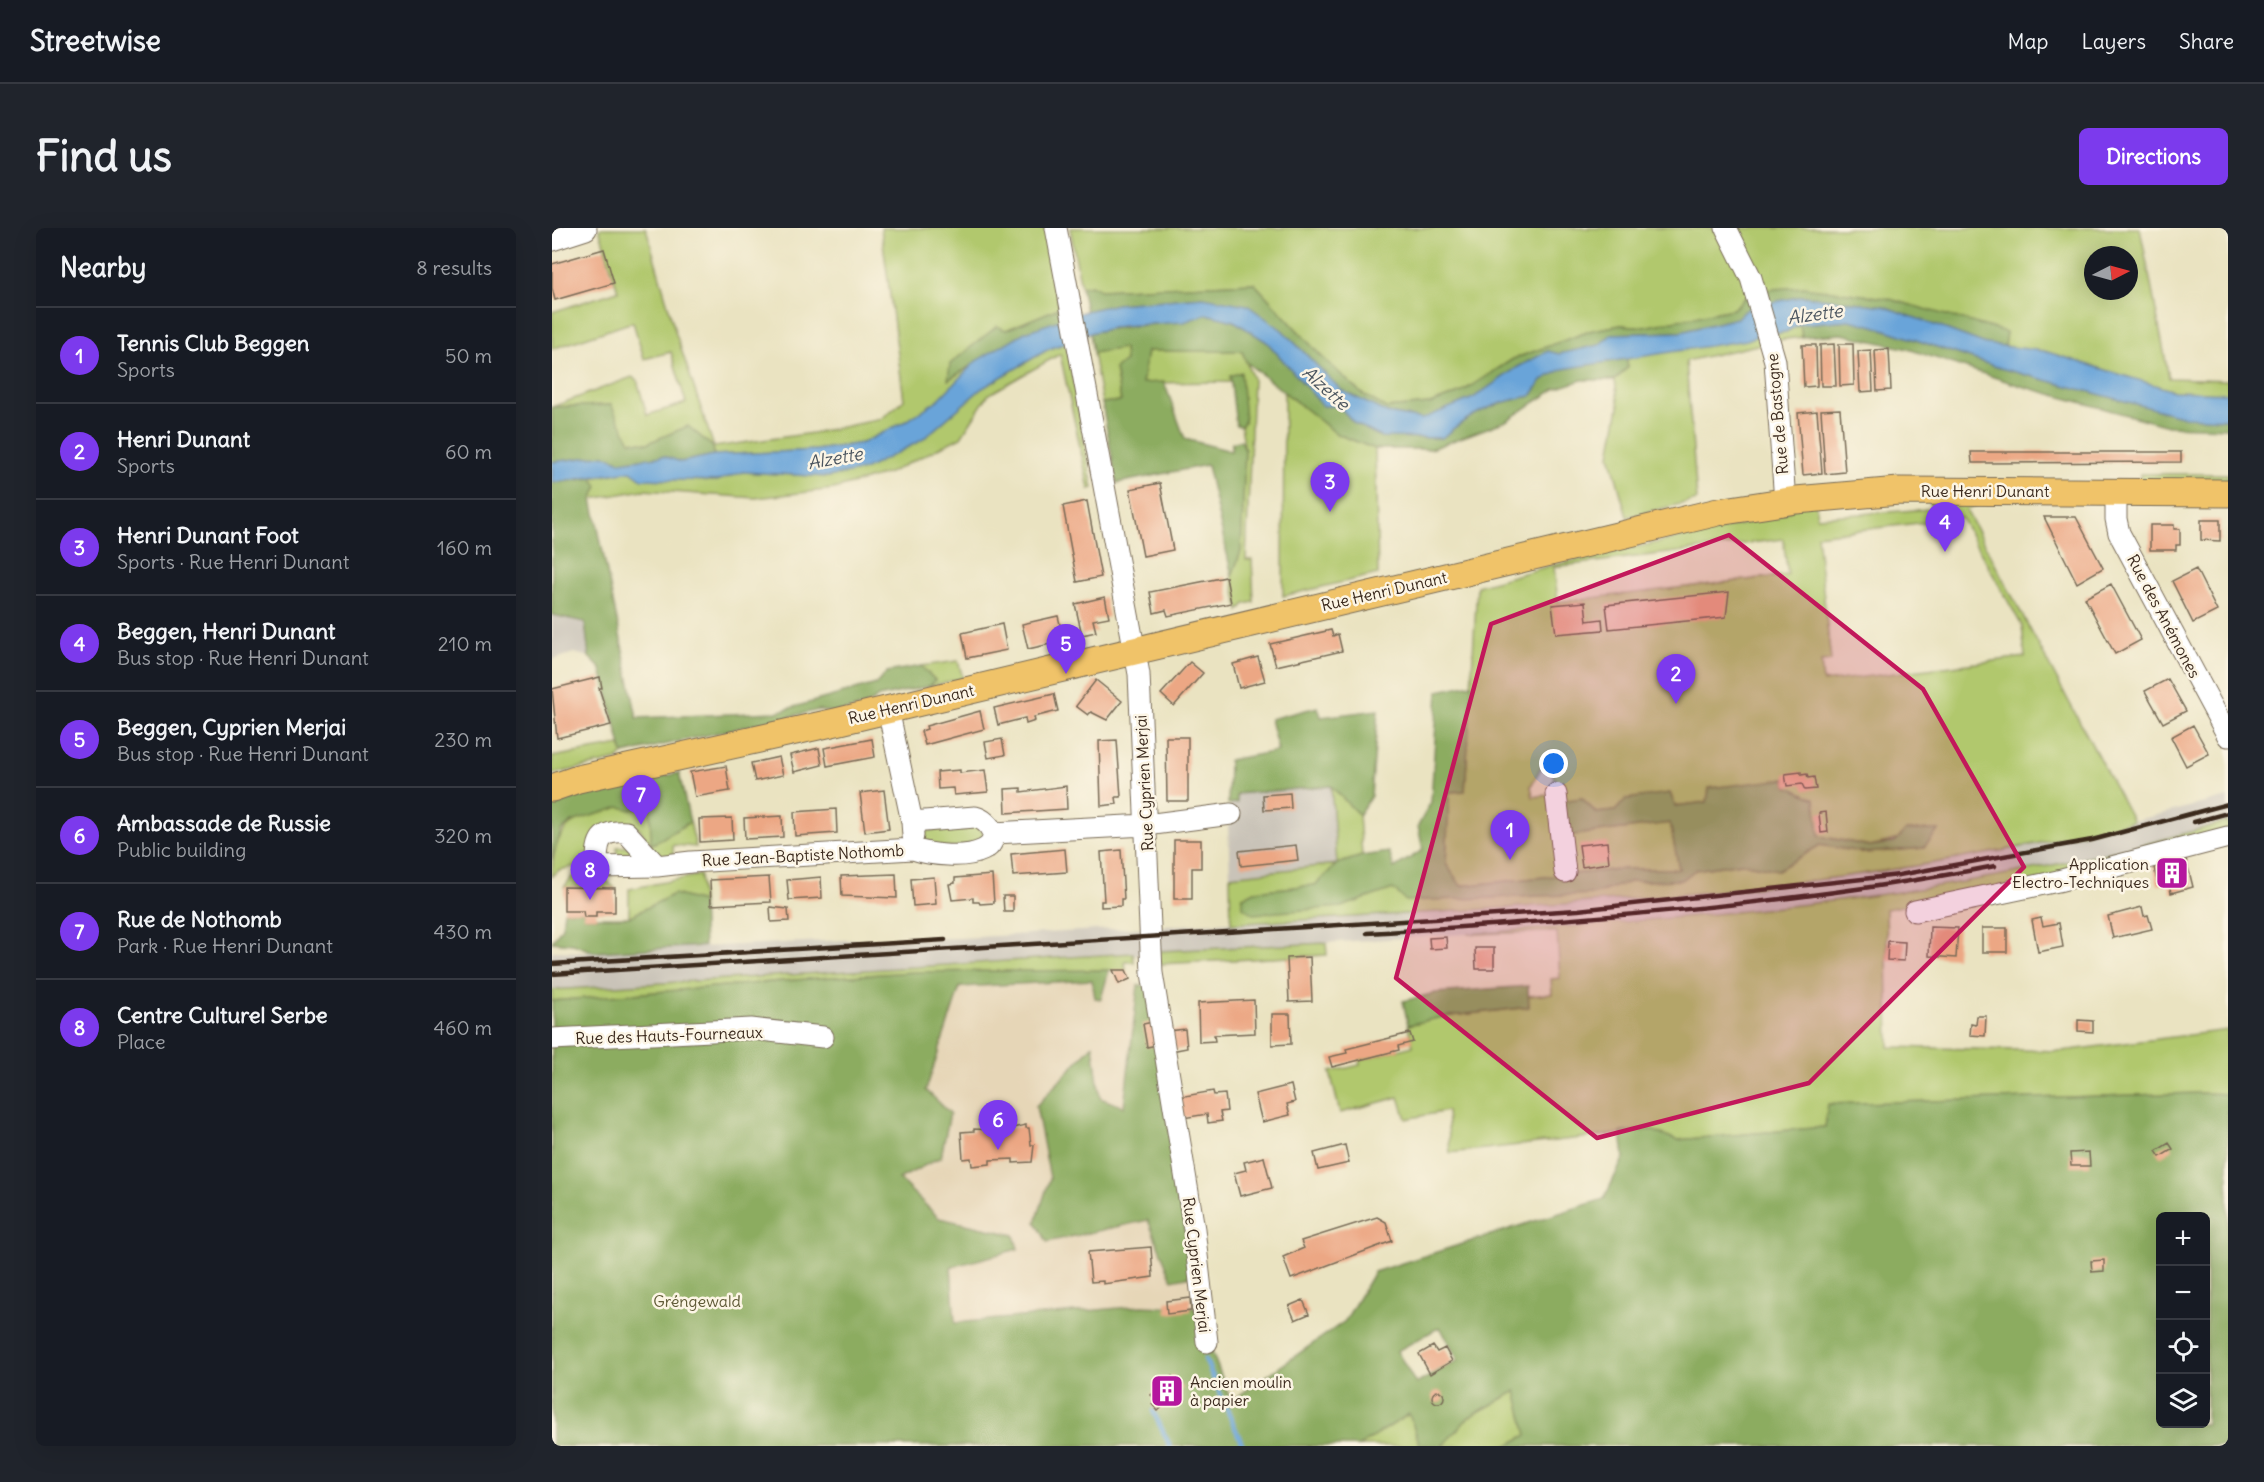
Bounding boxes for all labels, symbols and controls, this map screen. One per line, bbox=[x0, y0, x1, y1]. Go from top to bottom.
text: Streetwise bbox=[30, 23, 161, 59]
text: Map bbox=[2008, 28, 2048, 55]
text: Layers bbox=[2081, 28, 2146, 55]
text: Share bbox=[2179, 28, 2234, 55]
button: Directions bbox=[2079, 128, 2228, 185]
text: Find us bbox=[36, 130, 172, 182]
north arrow bbox=[2084, 246, 2138, 300]
text: Nearby bbox=[60, 251, 146, 284]
text: 8 results bbox=[416, 255, 492, 280]
water label: Alzette bbox=[1786, 299, 1845, 329]
text: Tennis Club Beggen bbox=[117, 329, 310, 357]
text: 1 bbox=[76, 343, 83, 368]
text: 50 m bbox=[445, 343, 492, 368]
street label: Rue de Bastogne bbox=[1762, 353, 1792, 475]
text: Sports bbox=[117, 357, 175, 382]
water label: Alzette bbox=[1298, 361, 1355, 416]
text: Henri Dunant bbox=[117, 425, 250, 453]
text: 2 bbox=[74, 439, 85, 464]
text: 60 m bbox=[445, 439, 492, 464]
water label: Alzette bbox=[806, 442, 865, 474]
text: Sports bbox=[117, 453, 175, 478]
pin: 3 bbox=[1310, 462, 1350, 512]
street label: Rue Henri Dunant bbox=[1921, 481, 2050, 501]
pin: 4 bbox=[1926, 502, 1964, 552]
text: Henri Dunant Foot bbox=[117, 521, 299, 549]
text: 3 bbox=[74, 535, 85, 560]
text: 160 m bbox=[437, 535, 492, 560]
text: Sports · Rue Henri Dunant bbox=[117, 549, 349, 574]
street label: Rue des Anémones bbox=[2123, 551, 2205, 681]
street label: Rue Henri Dunant bbox=[1319, 567, 1449, 615]
text: Beggen, Henri Dunant bbox=[117, 617, 335, 645]
pin: 5 bbox=[1046, 624, 1086, 674]
text: 4 bbox=[74, 631, 85, 656]
text: 210 m bbox=[438, 631, 492, 656]
text: Bus stop · Rue Henri Dunant bbox=[117, 645, 369, 670]
pin: 2 bbox=[1656, 654, 1696, 704]
street label: Rue Henri Dunant bbox=[846, 680, 976, 728]
text: Beggen, Cyprien Merjai bbox=[117, 713, 346, 741]
street label: Rue Cyprien Merjai bbox=[1130, 714, 1158, 852]
text: 5 bbox=[74, 727, 85, 752]
text: 230 m bbox=[434, 727, 492, 752]
text: Bus stop · Rue Henri Dunant bbox=[117, 741, 369, 766]
your location bbox=[1539, 749, 1568, 778]
pin: 7 bbox=[622, 776, 661, 825]
text: Ambassade de Russie bbox=[117, 809, 331, 837]
pin: 1 bbox=[1490, 810, 1530, 860]
text: 6 bbox=[74, 823, 85, 848]
text: 320 m bbox=[434, 823, 492, 848]
text: Public building bbox=[117, 837, 246, 862]
street label: Rue Jean-Baptiste Nothomb bbox=[701, 840, 905, 870]
pin: 8 bbox=[570, 850, 609, 900]
place label: Application Electro-Techniques bbox=[2012, 854, 2149, 892]
building icon: Application Electro-Techniques bbox=[2154, 855, 2190, 891]
text: Rue de Nothomb bbox=[117, 905, 282, 933]
text: 7 bbox=[75, 919, 84, 944]
text: 430 m bbox=[434, 919, 492, 944]
text: Park · Rue Henri Dunant bbox=[117, 933, 333, 958]
text: Centre Culturel Serbe bbox=[117, 1001, 328, 1029]
text: 8 bbox=[74, 1015, 85, 1040]
text: 460 m bbox=[433, 1015, 492, 1040]
street label: Rue des Hauts-Fourneaux bbox=[575, 1022, 763, 1048]
text: Place bbox=[117, 1029, 165, 1054]
pin: 6 bbox=[978, 1100, 1018, 1150]
street label: Rue Cyprien Merjai bbox=[1179, 1196, 1215, 1334]
map controls bbox=[2156, 1212, 2210, 1428]
button: + bbox=[2156, 1212, 2210, 1266]
button: − bbox=[2156, 1266, 2210, 1320]
park label: Gréngewald bbox=[653, 1291, 741, 1311]
button: locate bbox=[2156, 1320, 2210, 1374]
place label: Ancien moulin à papier bbox=[1190, 1372, 1292, 1410]
building icon: Ancien moulin à papier bbox=[1149, 1373, 1185, 1409]
button: layers bbox=[2156, 1374, 2210, 1428]

